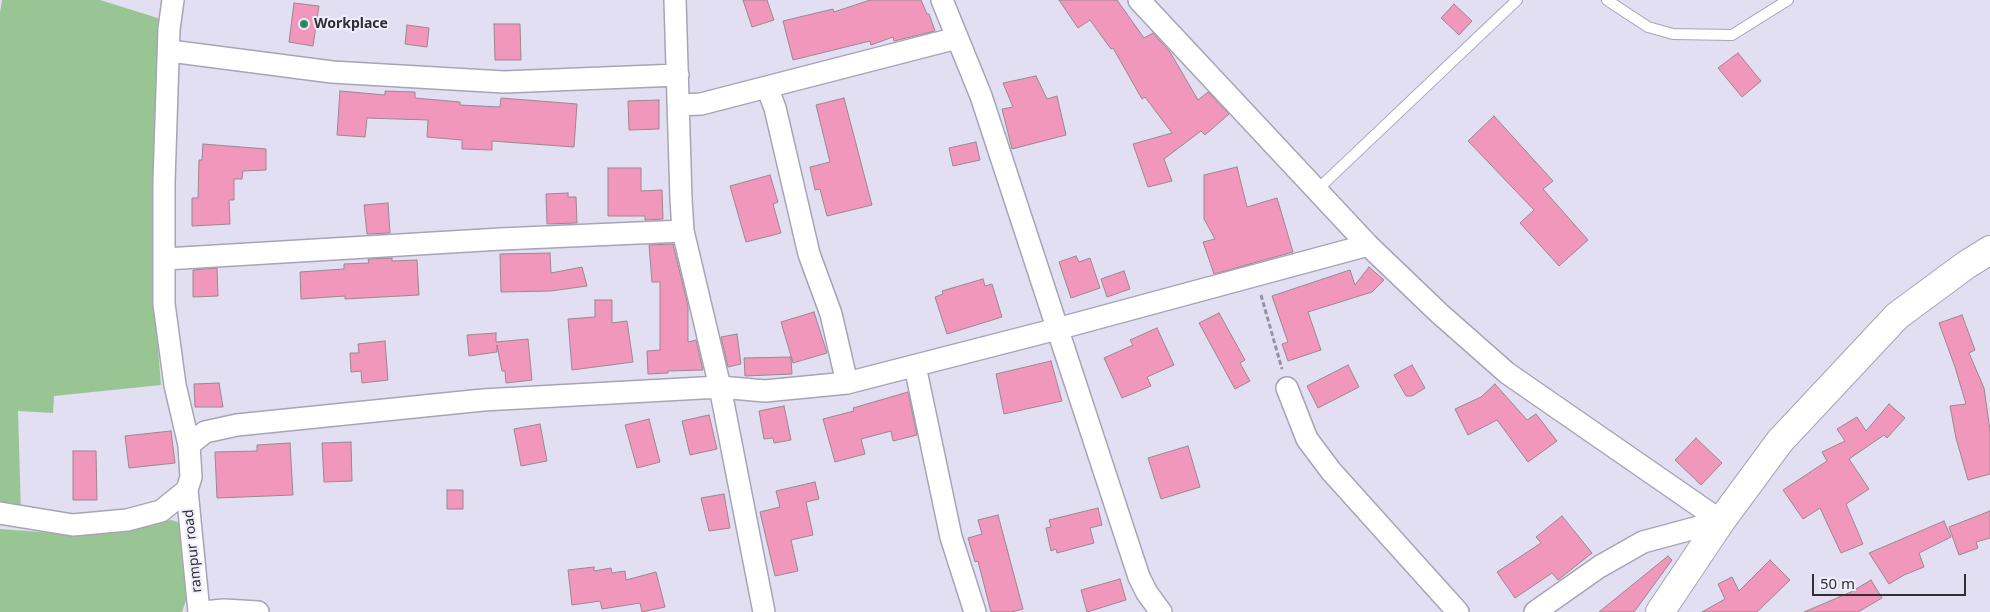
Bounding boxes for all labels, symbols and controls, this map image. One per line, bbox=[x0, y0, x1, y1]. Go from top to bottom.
place label: Workplace bbox=[314, 16, 388, 32]
marker: Workplace bbox=[298, 18, 310, 30]
street label: rampur road bbox=[180, 509, 206, 593]
scale bar bbox=[1815, 564, 1969, 596]
text: 50 m bbox=[1820, 573, 1855, 593]

